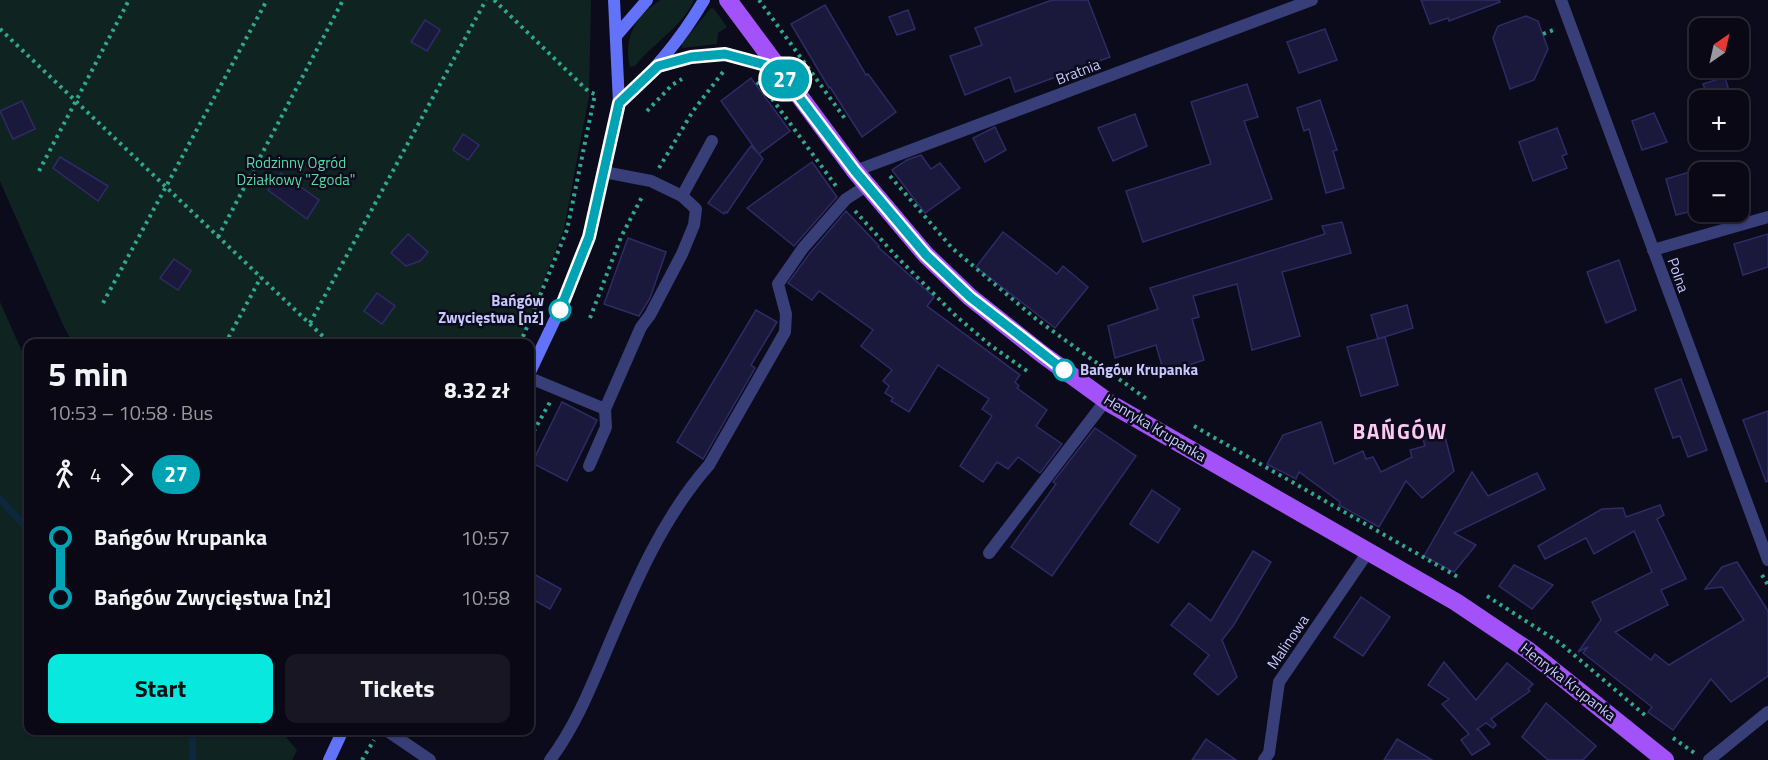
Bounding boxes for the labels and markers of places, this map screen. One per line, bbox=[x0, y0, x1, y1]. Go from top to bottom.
place label: Bańgów Zwycięstwa [nż] bbox=[438, 289, 544, 329]
marker: Bańgów Zwycięstwa [nż] bbox=[549, 299, 571, 321]
place label: Bańgów Krupanka bbox=[1080, 358, 1198, 381]
marker: Bańgów Krupanka bbox=[1053, 359, 1075, 381]

